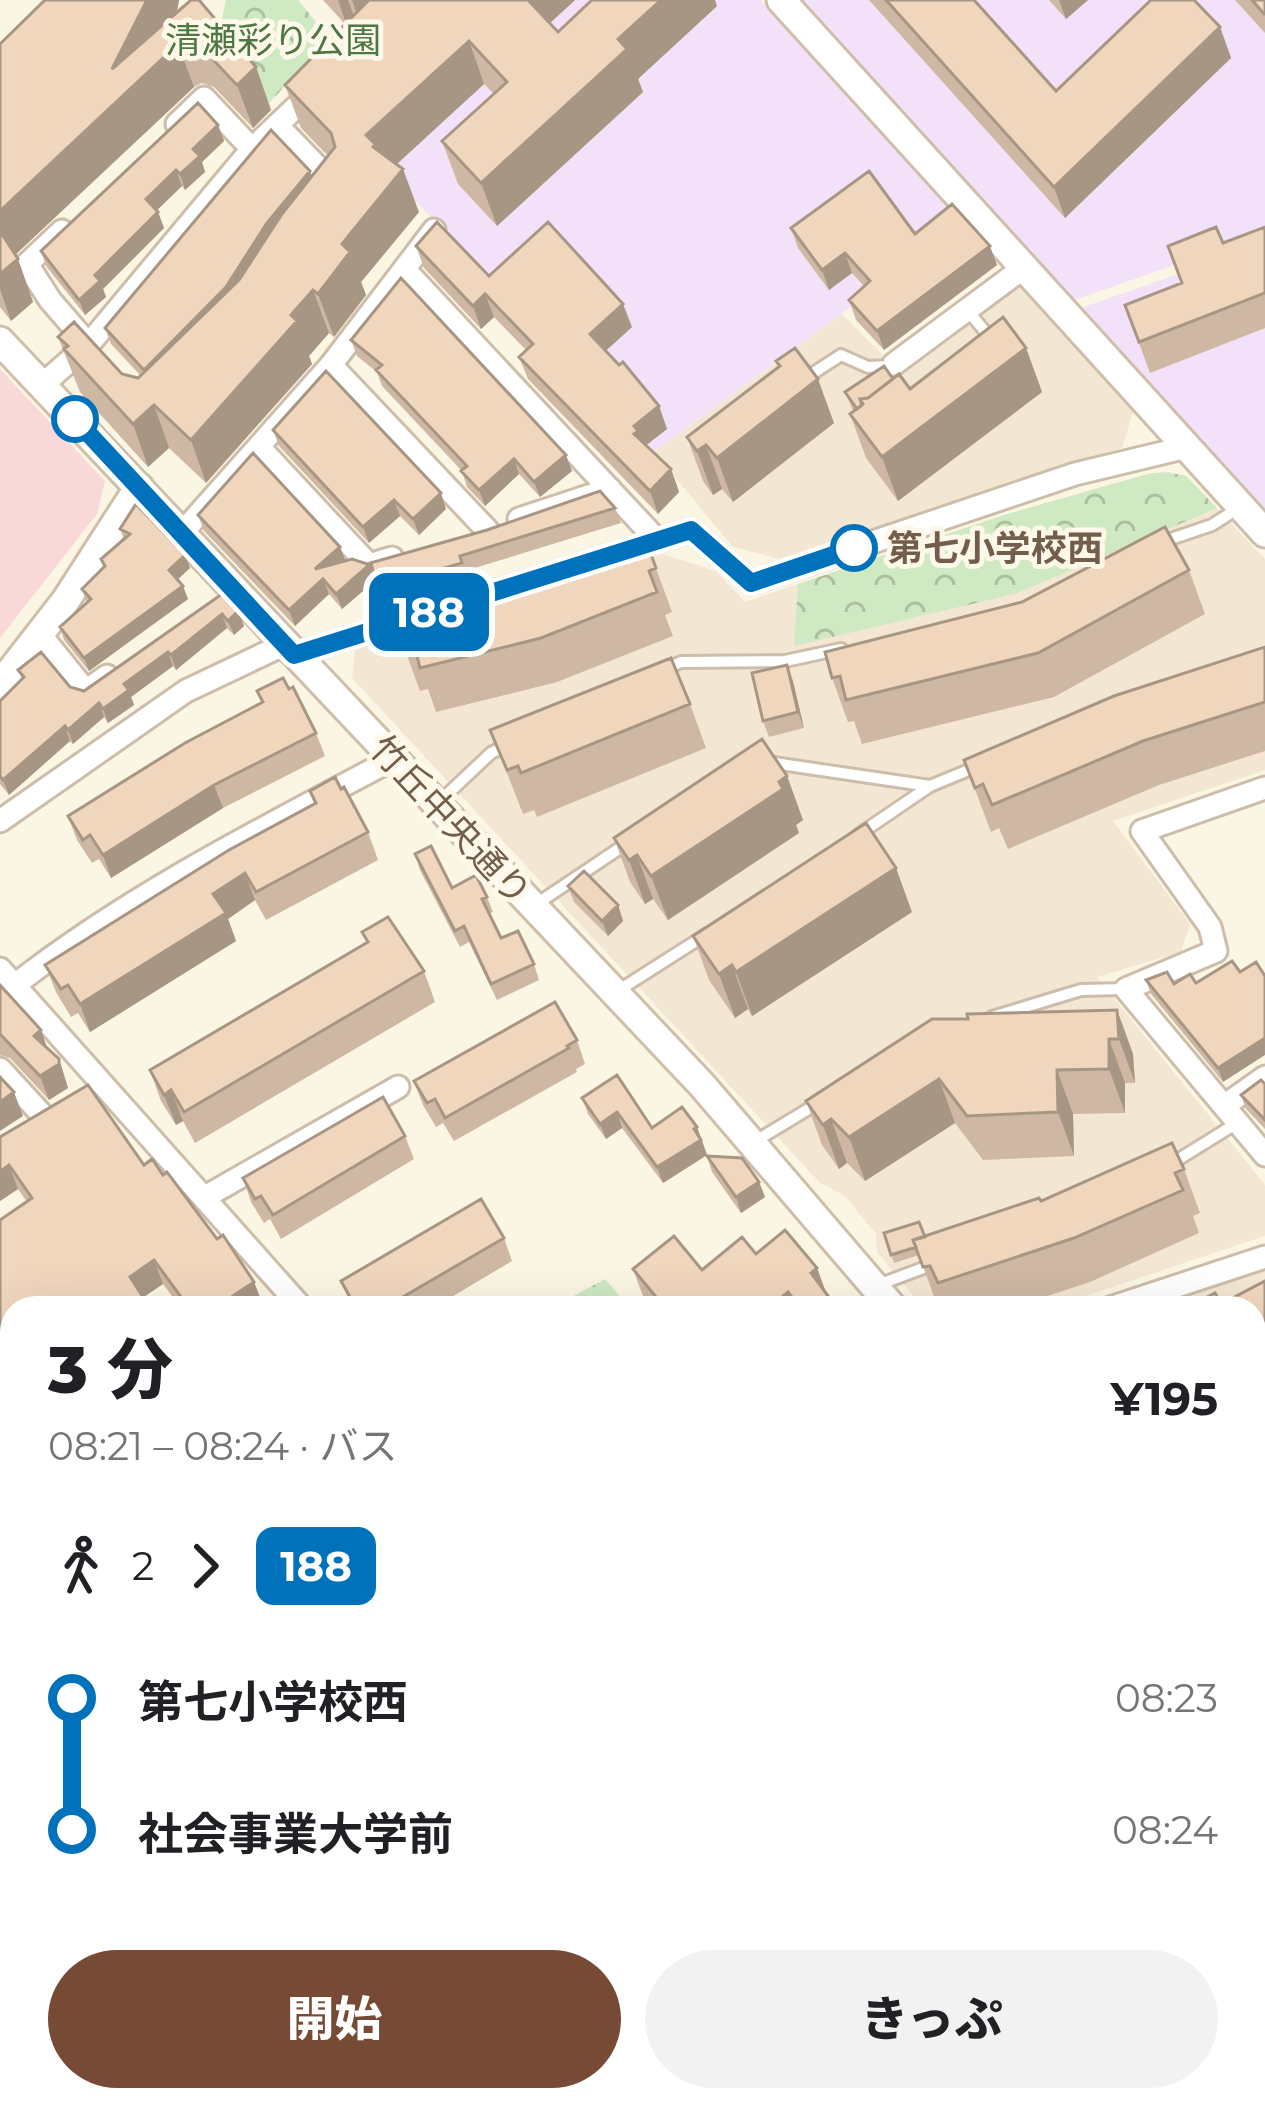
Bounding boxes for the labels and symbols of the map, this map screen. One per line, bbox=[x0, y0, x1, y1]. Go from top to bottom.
park label: 清瀬彩り公園 bbox=[165, 18, 381, 62]
unlabelled marker bbox=[53, 397, 97, 441]
marker: 第七小学校西 bbox=[832, 526, 876, 570]
place label: 第七小学校西 bbox=[887, 526, 1103, 570]
line badge: 188 bbox=[360, 573, 498, 651]
street label: 竹丘中央通り bbox=[361, 726, 541, 914]

